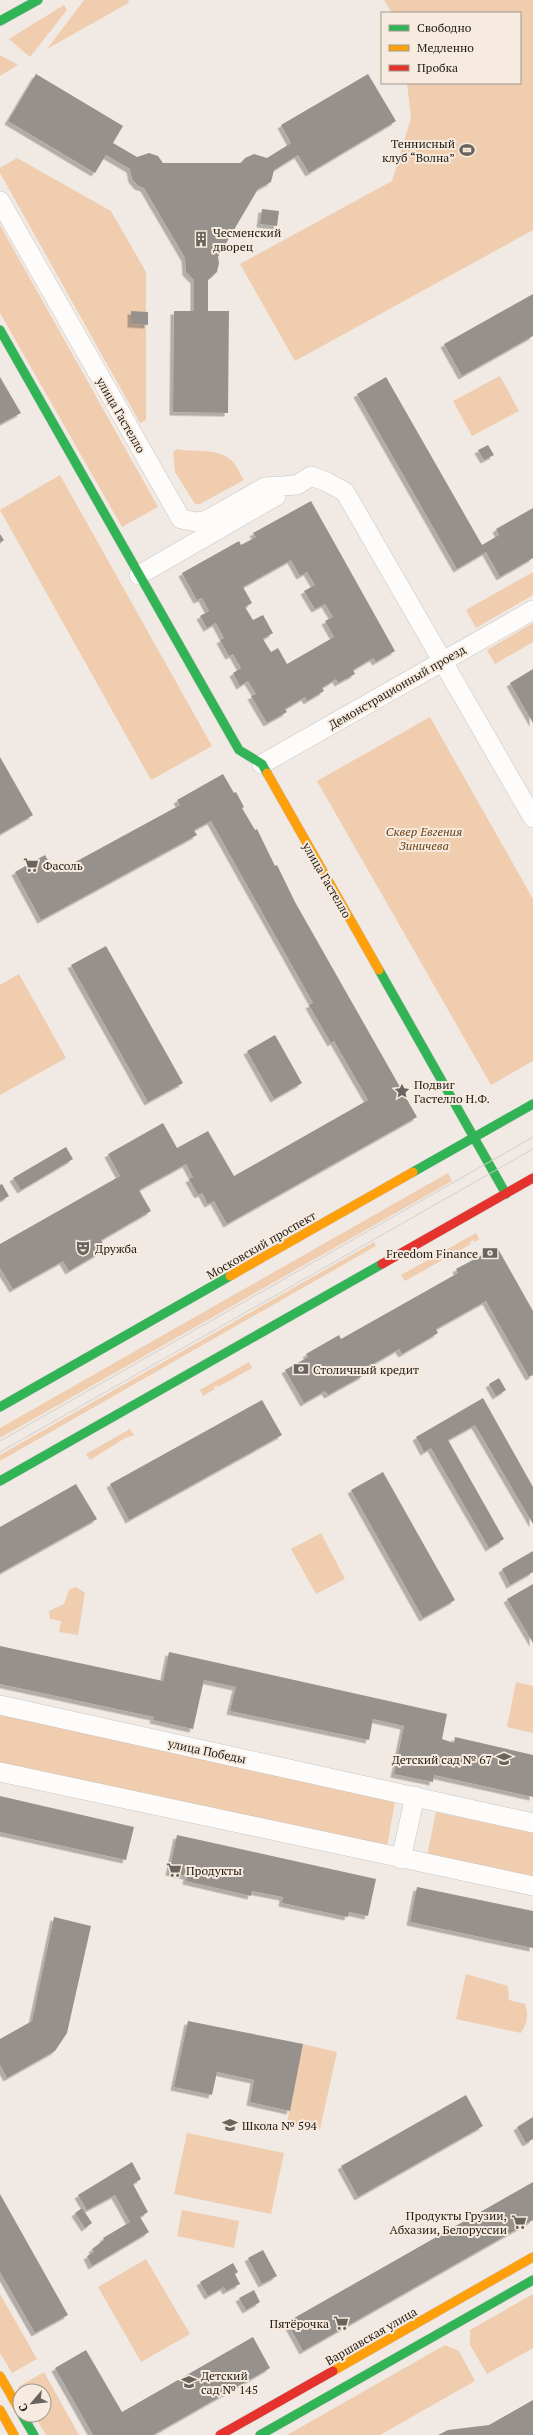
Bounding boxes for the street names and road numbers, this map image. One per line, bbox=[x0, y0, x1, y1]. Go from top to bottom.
street label: улица Гастелло bbox=[93, 374, 149, 456]
street label: Демонстрационный проезд bbox=[326, 642, 468, 732]
street label: улица Гастелло bbox=[299, 839, 355, 921]
street label: Московский проспект bbox=[204, 1208, 318, 1282]
street label: улица Победы bbox=[166, 1735, 247, 1767]
street label: Варшавская улица bbox=[323, 2304, 419, 2368]

